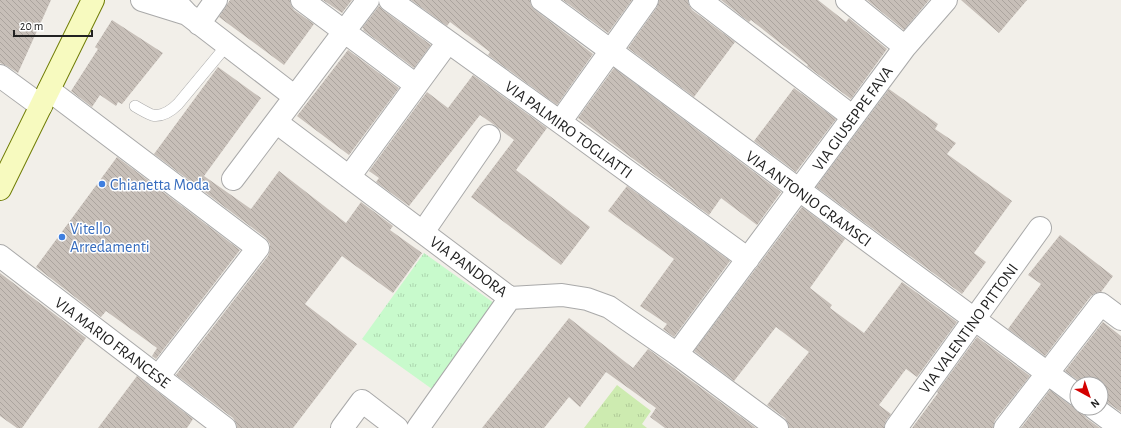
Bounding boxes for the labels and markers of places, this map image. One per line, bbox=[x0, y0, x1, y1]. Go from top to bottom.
place label: Chianetta Moda bbox=[110, 177, 209, 193]
marker: Chianetta Moda bbox=[97, 179, 107, 189]
place label: Vitello Arredamenti bbox=[70, 221, 150, 255]
marker: Vitello Arredamenti bbox=[57, 232, 67, 242]

